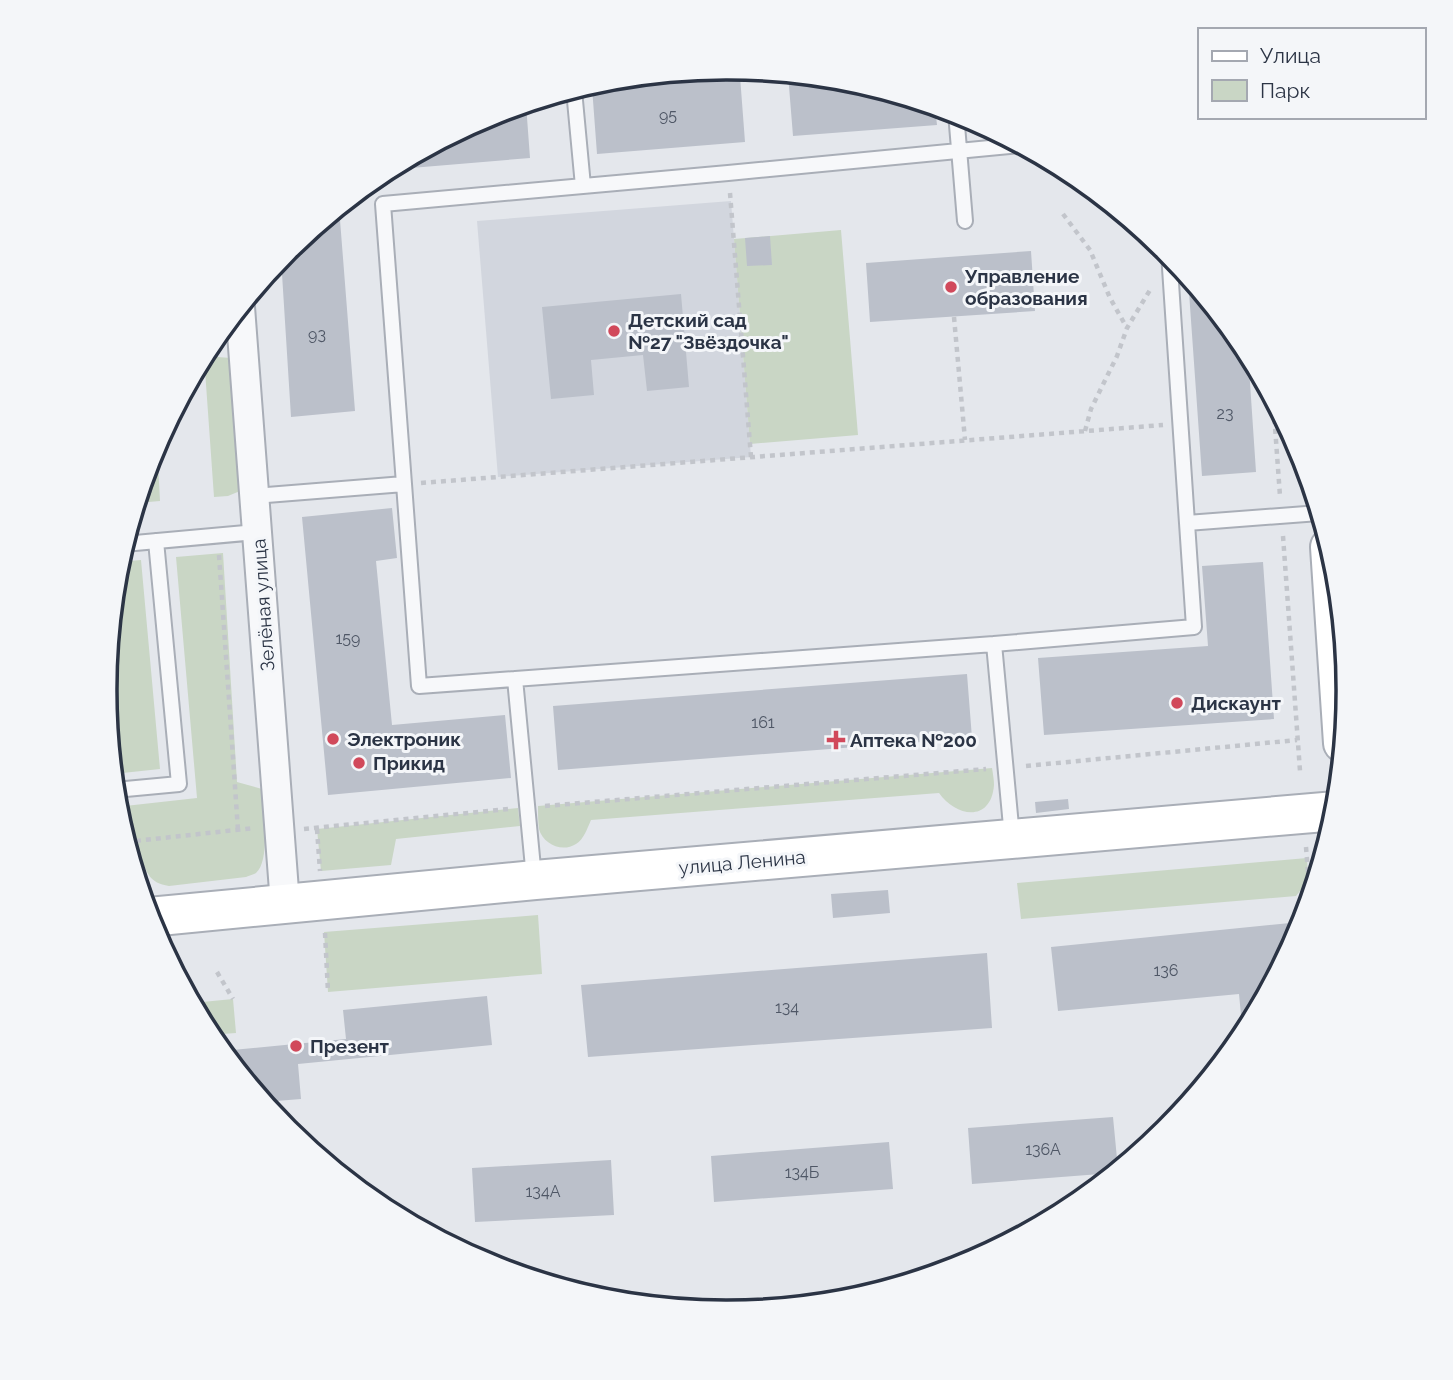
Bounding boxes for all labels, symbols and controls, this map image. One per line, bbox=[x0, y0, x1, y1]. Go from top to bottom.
legend bbox=[1198, 28, 1425, 119]
text: Улица bbox=[1260, 43, 1321, 68]
text: Парк bbox=[1260, 78, 1310, 103]
house number: 95 bbox=[659, 106, 677, 125]
place label: Управление образования bbox=[964, 265, 1088, 309]
marker: Управление образования bbox=[943, 279, 959, 295]
place label: Детский сад №27 "Звёздочка" bbox=[628, 309, 789, 353]
marker: Детский сад №27 "Звёздочка" bbox=[606, 323, 622, 339]
house number: 93 bbox=[308, 325, 326, 344]
house number: 23 bbox=[1217, 404, 1233, 423]
street label: Зелёная улица bbox=[247, 538, 279, 672]
house number: 159 bbox=[336, 629, 360, 648]
place label: Дискаунт bbox=[1191, 692, 1282, 714]
marker: Дискаунт bbox=[1169, 695, 1185, 711]
house number: 161 bbox=[751, 713, 775, 732]
place label: Электроник bbox=[347, 728, 461, 750]
place label: Аптека №200 bbox=[850, 729, 977, 751]
marker: Электроник bbox=[325, 731, 341, 747]
marker: Аптека №200 bbox=[828, 732, 844, 748]
place label: Прикид bbox=[373, 752, 445, 774]
marker: Прикид bbox=[351, 755, 367, 771]
street label: улица Ленина bbox=[678, 845, 806, 879]
house number: 136 bbox=[1153, 961, 1179, 980]
house number: 134 bbox=[775, 998, 799, 1017]
place label: Презент bbox=[310, 1035, 390, 1057]
marker: Презент bbox=[288, 1038, 304, 1054]
house number: 136А bbox=[1025, 1140, 1061, 1159]
house number: 134Б bbox=[785, 1163, 819, 1182]
house number: 134А bbox=[526, 1182, 561, 1201]

